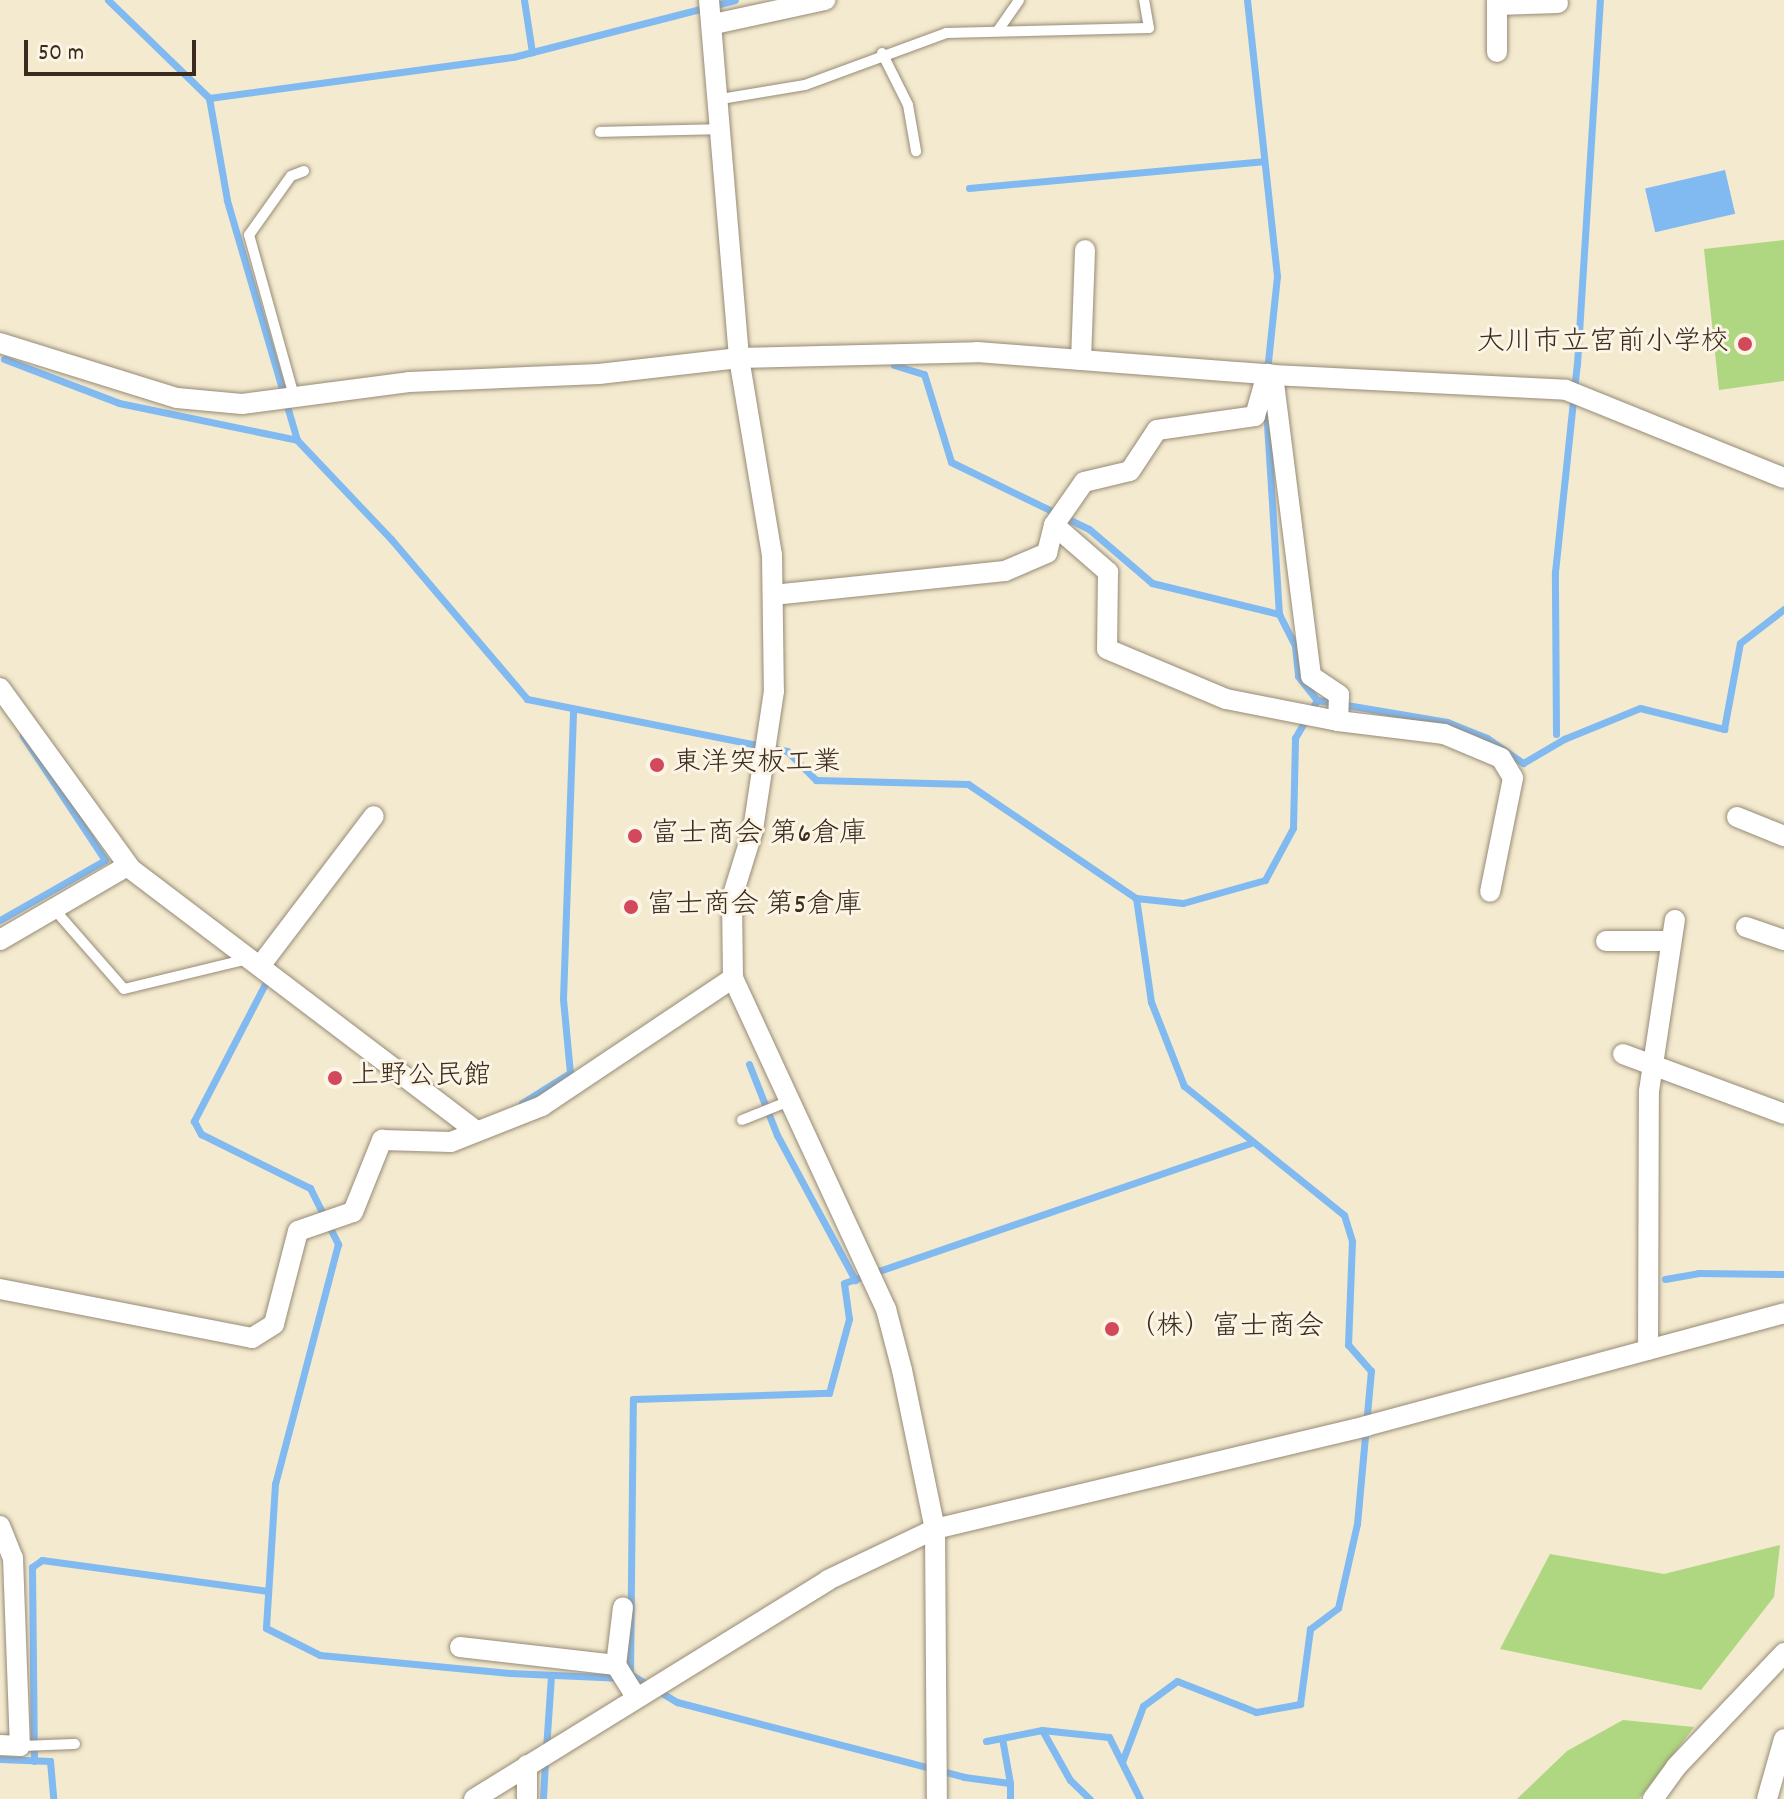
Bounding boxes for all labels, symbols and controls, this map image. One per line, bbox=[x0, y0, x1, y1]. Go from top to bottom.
scale bar bbox=[28, 24, 200, 74]
text: 50 m bbox=[38, 37, 84, 71]
place label: 大川市立宮前小学校 bbox=[1477, 327, 1729, 361]
marker: 大川市立宮前小学校 bbox=[1736, 335, 1754, 353]
place label: 東洋突板工業 bbox=[673, 748, 841, 782]
marker: 東洋突板工業 bbox=[648, 756, 666, 774]
place label: 富士商会 第6倉庫 bbox=[651, 819, 867, 853]
marker: 富士商会 第6倉庫 bbox=[626, 827, 644, 845]
place label: 富士商会 第5倉庫 bbox=[647, 890, 862, 924]
marker: 富士商会 第5倉庫 bbox=[622, 898, 640, 916]
place label: 上野公民館 bbox=[351, 1061, 491, 1095]
marker: 上野公民館 bbox=[326, 1069, 344, 1087]
place label: （株）富士商会 bbox=[1128, 1312, 1324, 1346]
marker: （株）富士商会 bbox=[1103, 1320, 1121, 1338]

